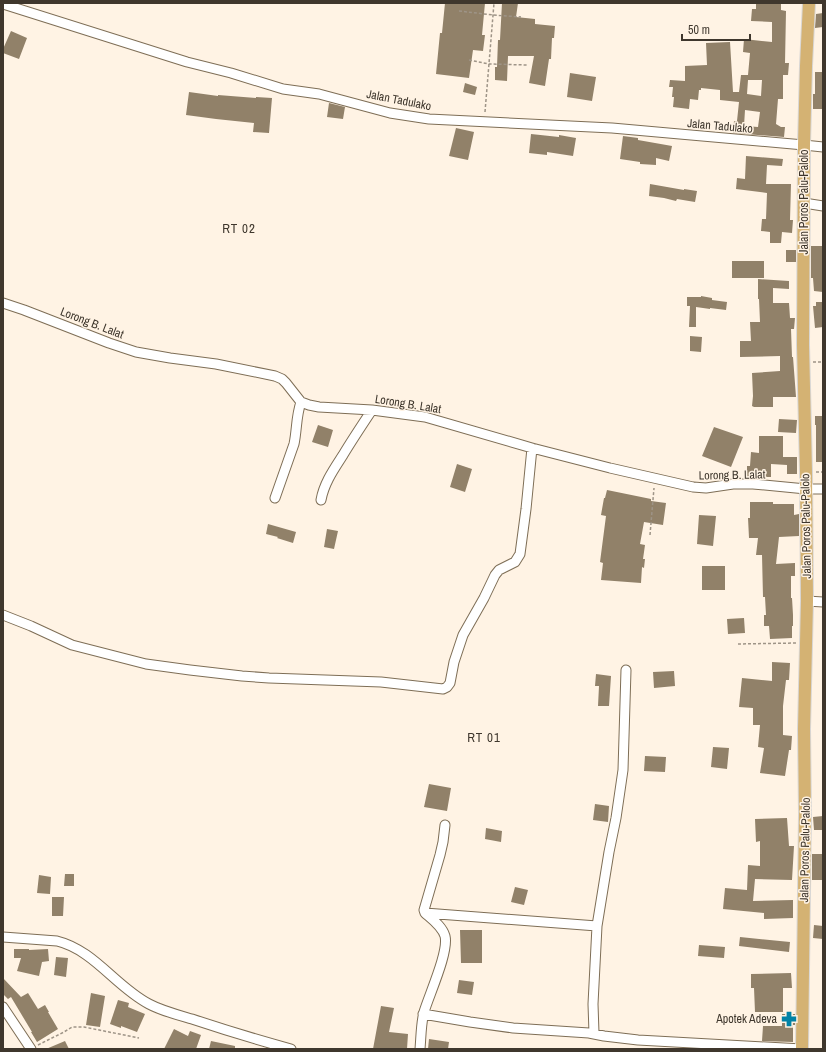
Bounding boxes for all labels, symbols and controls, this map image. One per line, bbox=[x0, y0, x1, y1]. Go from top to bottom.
scale bar bbox=[682, 16, 750, 42]
text: 50 m bbox=[688, 22, 710, 38]
street label: Jalan Tadulako bbox=[365, 86, 433, 114]
street label: Jalan Tadulako bbox=[687, 115, 753, 137]
street label: Jalan Poros Palu-Palolo bbox=[796, 149, 812, 255]
district label: RT 02 bbox=[222, 220, 256, 237]
street label: Lorong B. Lalat bbox=[58, 304, 126, 343]
street label: Lorong B. Lalat bbox=[374, 391, 442, 417]
street label: Lorong B. Lalat bbox=[698, 466, 766, 484]
street label: Jalan Poros Palu-Palolo bbox=[797, 473, 815, 579]
district label: RT 01 bbox=[467, 729, 501, 746]
street label: Jalan Poros Palu-Palolo bbox=[796, 797, 814, 903]
pharmacy icon: Apotek Adeva bbox=[780, 1010, 798, 1028]
place label: Apotek Adeva bbox=[715, 1011, 778, 1027]

